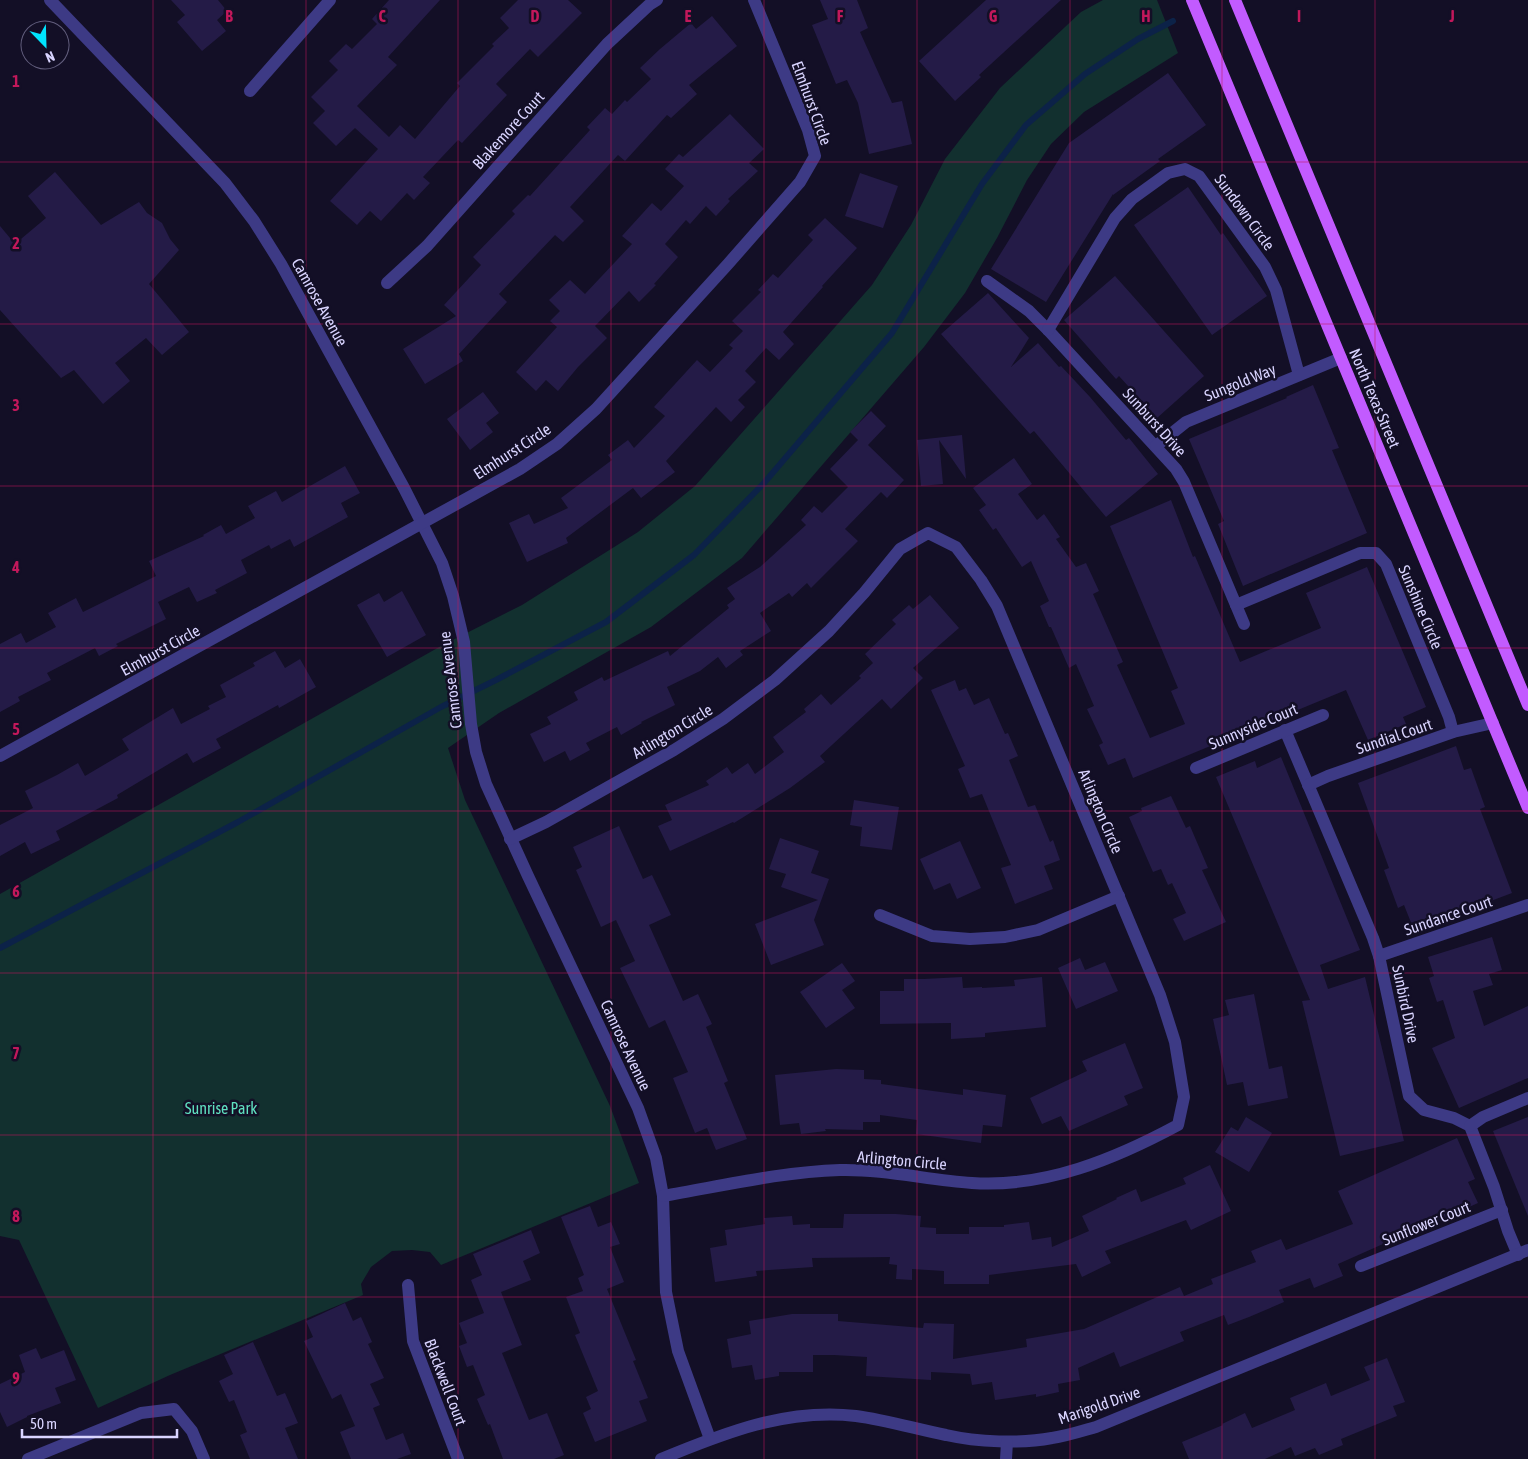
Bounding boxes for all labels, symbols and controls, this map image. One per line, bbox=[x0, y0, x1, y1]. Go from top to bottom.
text: B bbox=[225, 7, 233, 25]
text: C bbox=[378, 7, 386, 25]
text: D bbox=[531, 7, 540, 25]
text: E bbox=[685, 7, 692, 25]
text: F bbox=[837, 7, 844, 25]
text: G bbox=[989, 7, 998, 25]
text: H bbox=[1141, 7, 1151, 25]
text: I bbox=[1297, 7, 1301, 25]
text: J bbox=[1448, 7, 1455, 25]
north arrow bbox=[20, 20, 70, 70]
text: N bbox=[43, 48, 57, 66]
street label: Elmhurst Circle bbox=[788, 59, 836, 147]
text: 1 bbox=[12, 72, 20, 90]
street label: Blakemore Court bbox=[468, 87, 548, 172]
street label: Sundown Circle bbox=[1211, 170, 1279, 254]
text: 2 bbox=[12, 234, 20, 252]
street label: Camrose Avenue bbox=[288, 255, 352, 349]
street label: North Texas Street bbox=[1346, 346, 1404, 451]
street label: Sungold Way bbox=[1202, 359, 1279, 405]
street label: Sunburst Drive bbox=[1120, 384, 1190, 460]
text: 3 bbox=[12, 396, 20, 414]
street label: Elmhurst Circle bbox=[470, 419, 554, 483]
text: 4 bbox=[11, 558, 20, 576]
street label: Sunshine Circle bbox=[1395, 562, 1447, 652]
street label: Elmhurst Circle bbox=[117, 621, 203, 679]
street label: Camrose Avenue bbox=[435, 630, 465, 730]
street label: Sunnyside Court bbox=[1206, 699, 1301, 754]
street label: Arlington Circle bbox=[629, 700, 716, 763]
street label: Sundial Court bbox=[1354, 715, 1435, 757]
text: 5 bbox=[12, 720, 20, 738]
street label: Arlington Circle bbox=[1074, 766, 1127, 856]
text: 6 bbox=[12, 882, 20, 900]
street label: Sundance Court bbox=[1402, 891, 1495, 938]
street label: Sunbird Drive bbox=[1389, 963, 1423, 1045]
street label: Camrose Avenue bbox=[597, 997, 655, 1093]
text: 7 bbox=[12, 1044, 20, 1062]
park label: Sunrise Park bbox=[185, 1099, 257, 1117]
street label: Arlington Circle bbox=[856, 1147, 948, 1174]
street label: Sunflower Court bbox=[1379, 1197, 1473, 1249]
text: 8 bbox=[12, 1207, 20, 1225]
street label: Blackwell Court bbox=[421, 1336, 471, 1428]
text: 9 bbox=[12, 1369, 20, 1387]
street label: Marigold Drive bbox=[1056, 1383, 1143, 1428]
scale bar bbox=[22, 1406, 178, 1438]
text: 50 m bbox=[30, 1415, 57, 1432]

